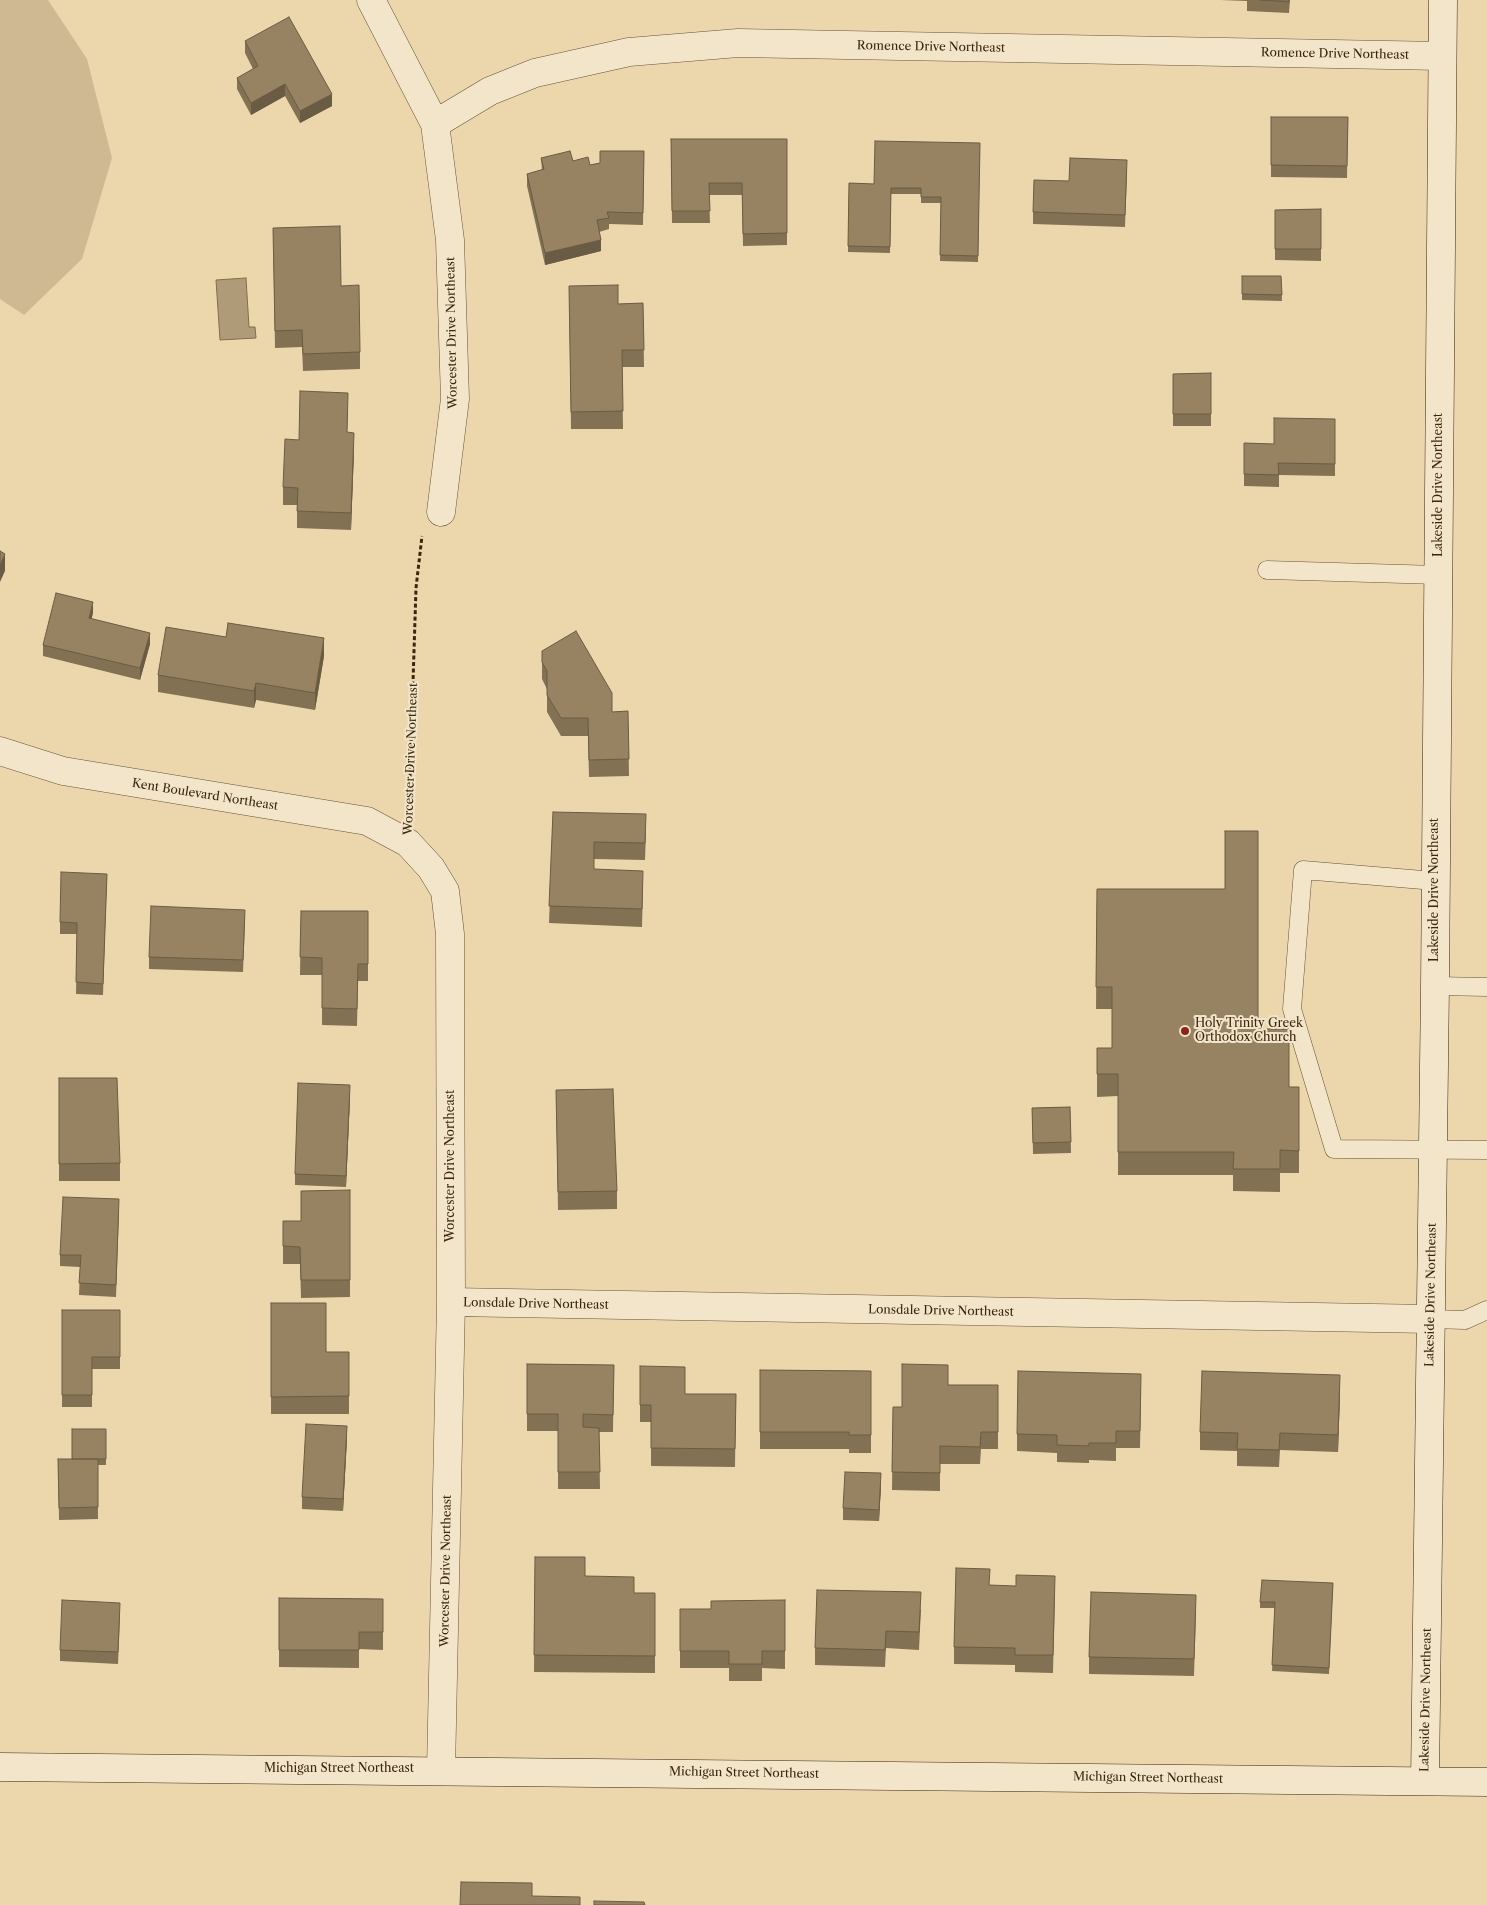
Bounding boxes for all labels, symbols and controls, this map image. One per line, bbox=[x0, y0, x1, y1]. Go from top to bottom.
street label: Romence Drive Northeast bbox=[857, 39, 1005, 55]
street label: Romence Drive Northeast bbox=[1261, 46, 1409, 62]
street label: Worcester Drive Northeast bbox=[443, 257, 461, 409]
street label: Lakeside Drive Northeast bbox=[1432, 413, 1446, 557]
street label: Worcester Drive Northeast bbox=[401, 683, 421, 835]
street label: Kent Boulevard Northeast bbox=[131, 776, 279, 814]
street label: Lakeside Drive Northeast bbox=[1428, 818, 1442, 962]
place label: Holy Trinity Greek Orthodox Church bbox=[1195, 1017, 1303, 1045]
marker: Holy Trinity Greek Orthodox Church bbox=[1179, 1025, 1191, 1037]
street label: Worcester Drive Northeast bbox=[444, 1090, 458, 1242]
street label: Lakeside Drive Northeast bbox=[1423, 1223, 1439, 1367]
street label: Lonsdale Drive Northeast bbox=[463, 1296, 609, 1312]
street label: Lonsdale Drive Northeast bbox=[868, 1303, 1014, 1319]
street label: Worcester Drive Northeast bbox=[437, 1495, 455, 1647]
street label: Lakeside Drive Northeast bbox=[1418, 1628, 1434, 1772]
street label: Michigan Street Northeast bbox=[264, 1762, 414, 1776]
street label: Michigan Street Northeast bbox=[669, 1764, 819, 1782]
street label: Michigan Street Northeast bbox=[1073, 1769, 1223, 1787]

